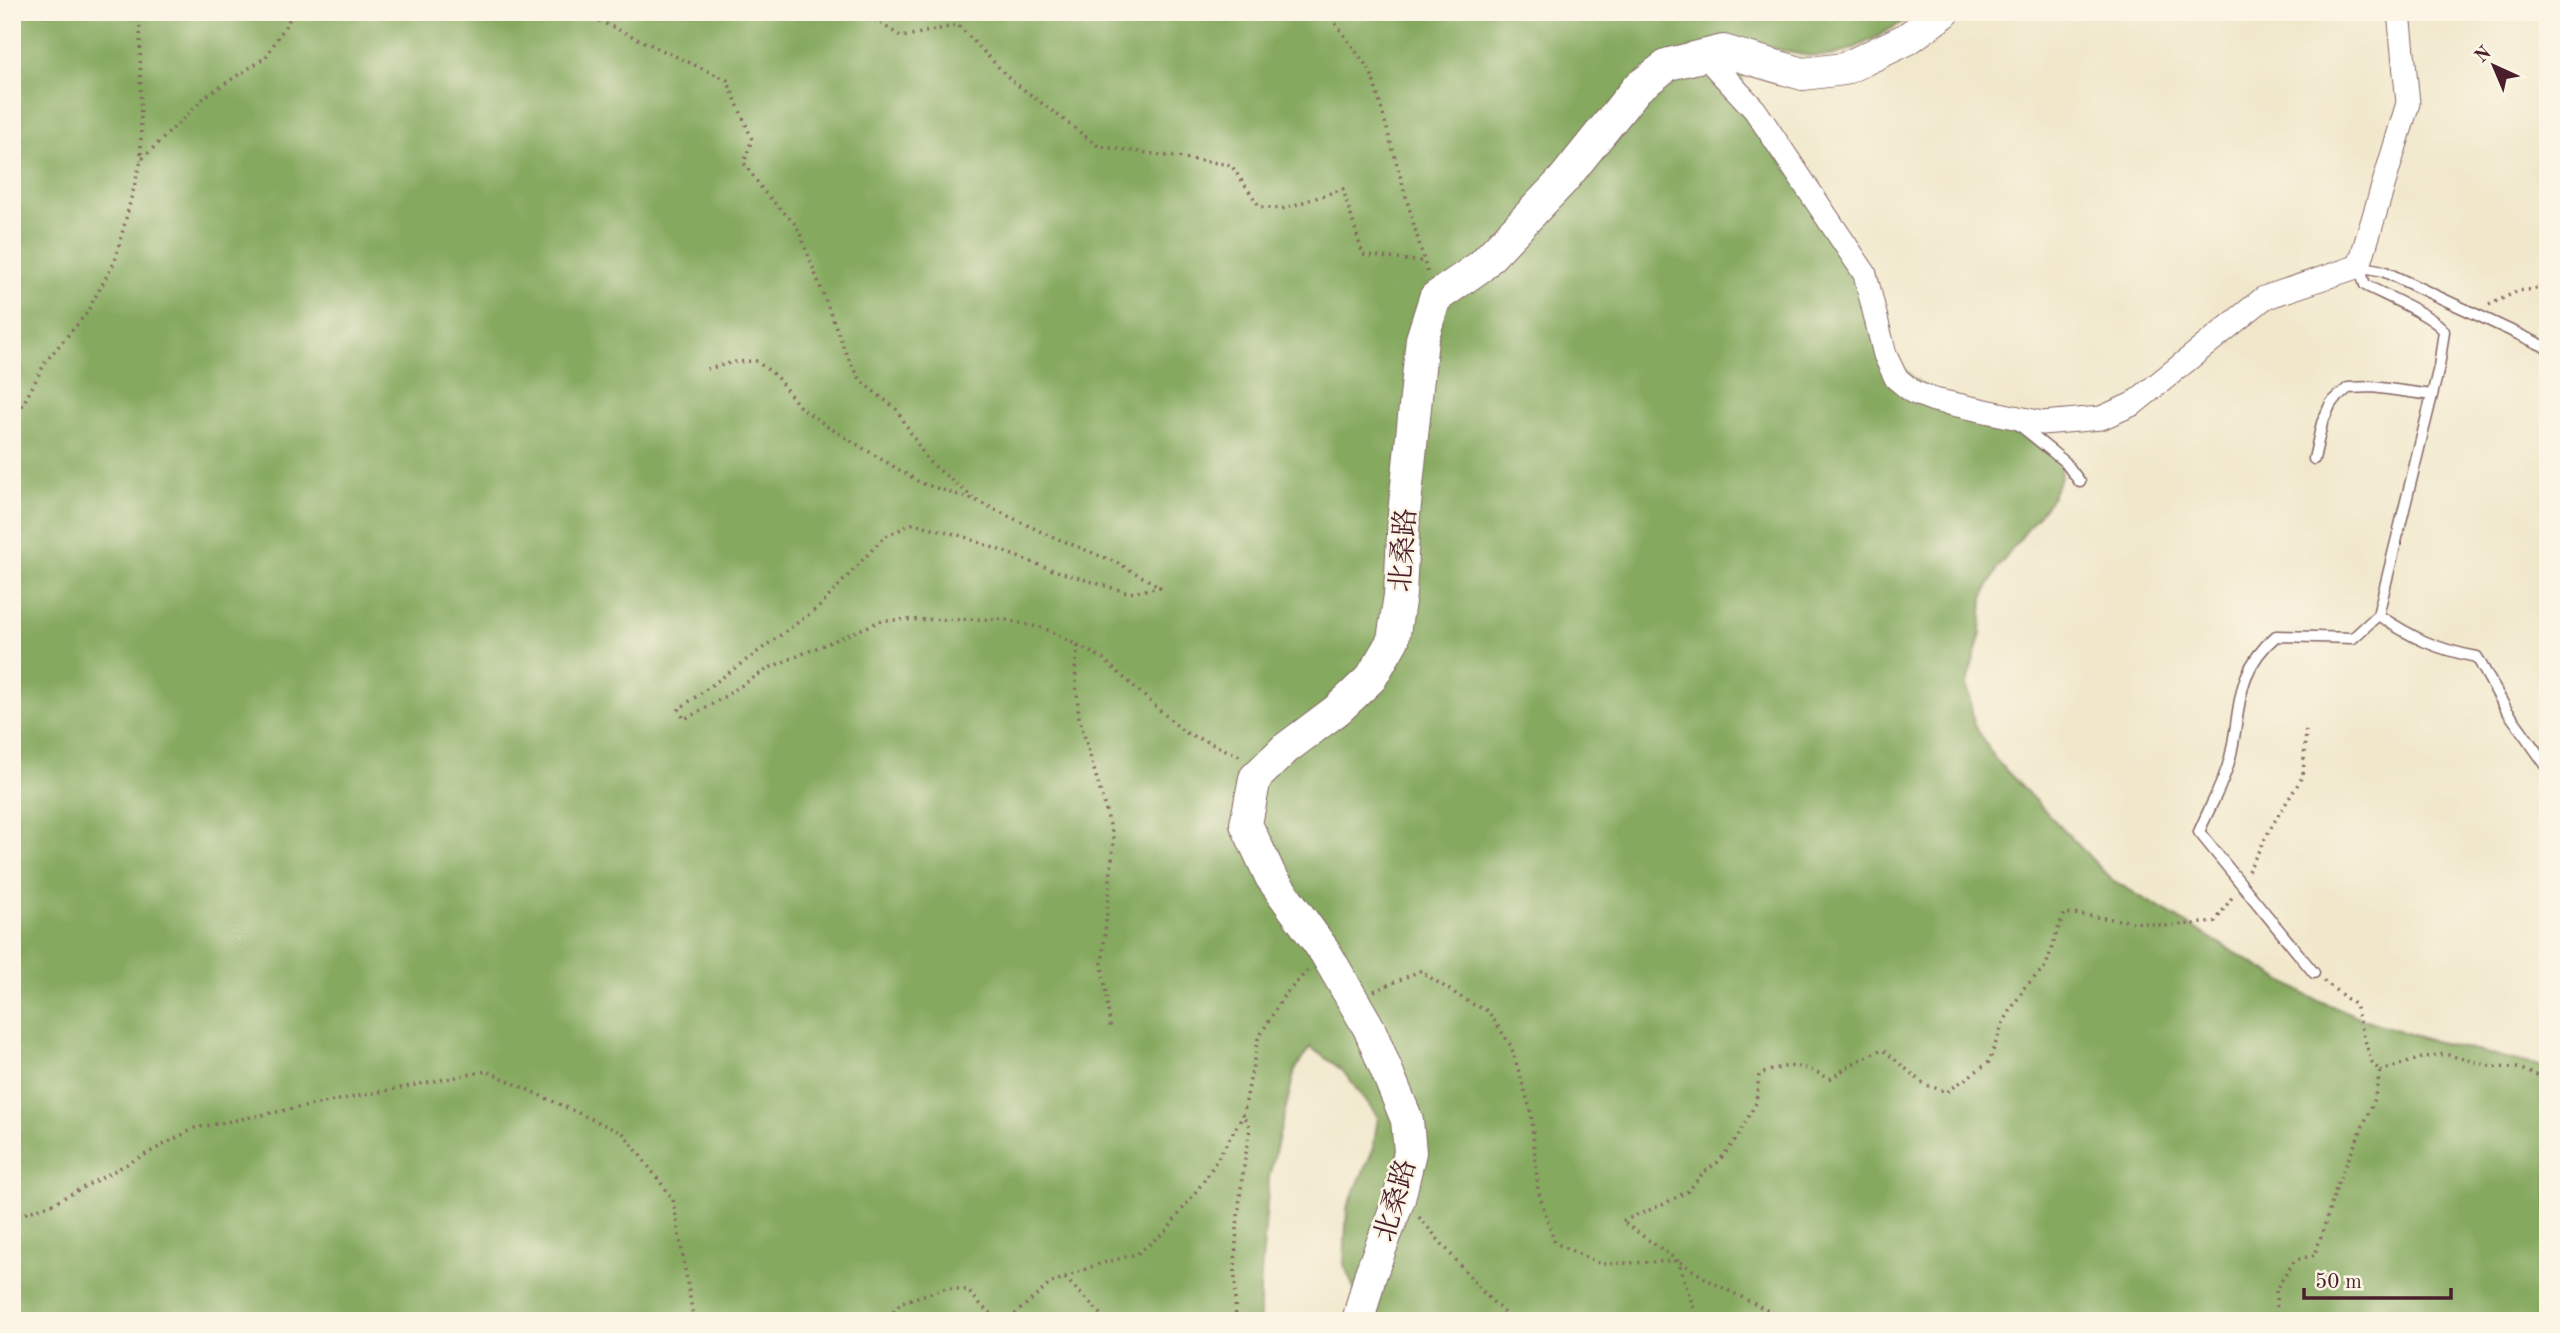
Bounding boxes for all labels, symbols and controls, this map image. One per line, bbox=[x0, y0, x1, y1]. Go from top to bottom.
north arrow bbox=[2458, 32, 2528, 102]
text: N bbox=[2472, 43, 2496, 67]
street label: 北桑路 bbox=[1385, 507, 1422, 593]
street label: 北桑路 bbox=[1369, 1156, 1422, 1245]
scale bar bbox=[2304, 1256, 2452, 1300]
text: 50 m bbox=[2315, 1272, 2362, 1293]

